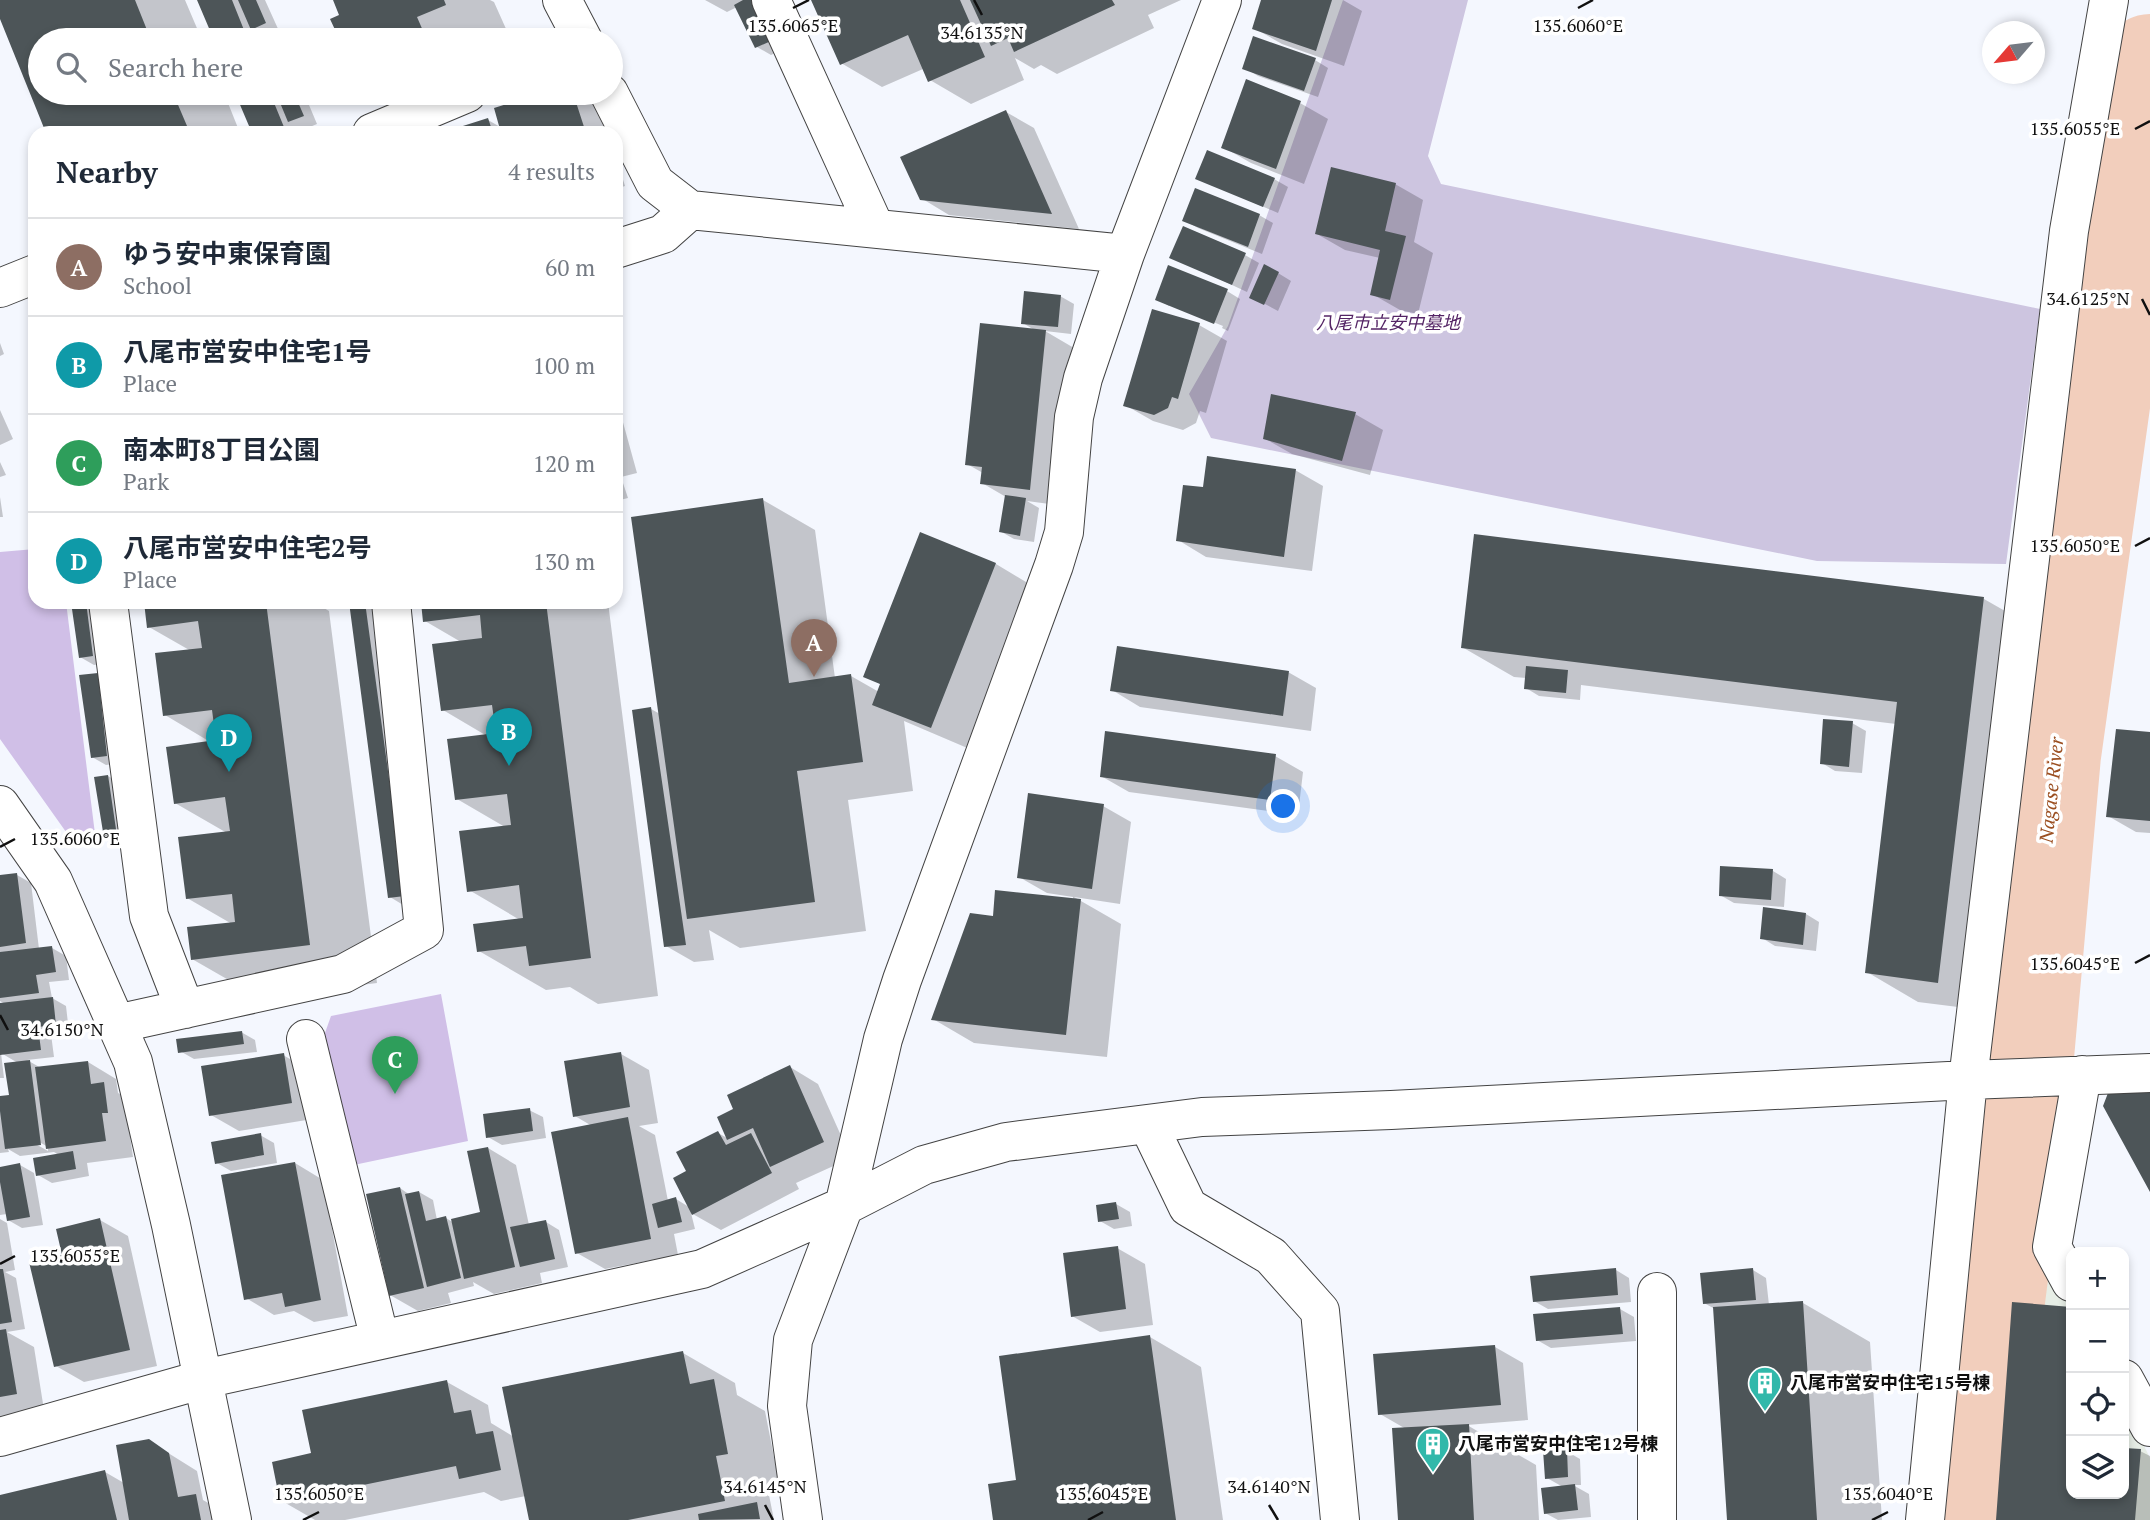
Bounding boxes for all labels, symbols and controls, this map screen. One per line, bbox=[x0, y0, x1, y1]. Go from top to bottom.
text: 135.6065°E bbox=[748, 13, 838, 37]
text: 135.6060°E bbox=[1533, 13, 1623, 37]
text: 34.6135°N bbox=[940, 20, 1024, 44]
north arrow bbox=[1982, 21, 2045, 84]
search box bbox=[28, 28, 623, 105]
icon: search bbox=[52, 48, 90, 86]
text: Search here bbox=[108, 50, 243, 84]
text: 135.6055°E bbox=[2030, 116, 2120, 140]
text: Nearby bbox=[56, 152, 158, 192]
text: 4 results bbox=[508, 156, 595, 187]
text: ゆう安中東保育園 bbox=[123, 236, 331, 270]
text: A bbox=[71, 252, 87, 283]
text: 60 m bbox=[545, 252, 595, 283]
text: School bbox=[123, 270, 192, 301]
text: 34.6125°N bbox=[2046, 286, 2130, 310]
park label: 八尾市立安中墓地 bbox=[1316, 310, 1462, 334]
text: 八尾市営安中住宅1号 bbox=[123, 334, 372, 368]
text: B bbox=[72, 350, 86, 381]
text: 100 m bbox=[533, 350, 595, 381]
text: Place bbox=[123, 368, 177, 399]
text: 南本町8丁目公園 bbox=[123, 432, 320, 466]
text: C bbox=[72, 448, 87, 479]
text: 120 m bbox=[533, 448, 595, 479]
text: Park bbox=[123, 466, 169, 497]
text: 八尾市営安中住宅2号 bbox=[123, 530, 372, 564]
text: 135.6050°E bbox=[2030, 533, 2120, 557]
text: D bbox=[71, 546, 87, 577]
text: 130 m bbox=[533, 546, 595, 577]
text: Place bbox=[123, 564, 177, 595]
pin: A bbox=[791, 619, 837, 677]
pin: B bbox=[486, 708, 532, 766]
pin: D bbox=[206, 714, 252, 772]
water label: Nagase River bbox=[2032, 735, 2069, 845]
your location bbox=[1266, 789, 1300, 823]
text: 135.6060°E bbox=[30, 826, 120, 850]
text: 135.6045°E bbox=[2030, 951, 2120, 975]
text: 34.6150°N bbox=[20, 1017, 104, 1041]
pin: C bbox=[372, 1036, 418, 1094]
text: 135.6055°E bbox=[30, 1243, 120, 1267]
map controls bbox=[2066, 1247, 2129, 1499]
button: + bbox=[2066, 1247, 2129, 1310]
button: − bbox=[2066, 1310, 2129, 1373]
building icon: 八尾市営安中住宅15号棟 bbox=[1746, 1364, 1784, 1413]
place label: 八尾市営安中住宅15号棟 bbox=[1790, 1370, 1990, 1394]
button: locate bbox=[2066, 1373, 2129, 1436]
building icon: 八尾市営安中住宅12号棟 bbox=[1414, 1425, 1452, 1474]
place label: 八尾市営安中住宅12号棟 bbox=[1458, 1431, 1658, 1455]
button: layers bbox=[2066, 1436, 2129, 1499]
text: 34.6145°N bbox=[723, 1474, 807, 1498]
text: 34.6140°N bbox=[1227, 1474, 1311, 1498]
text: 135.6050°E bbox=[274, 1481, 364, 1505]
text: 135.6045°E bbox=[1058, 1481, 1148, 1505]
text: 135.6040°E bbox=[1843, 1481, 1933, 1505]

